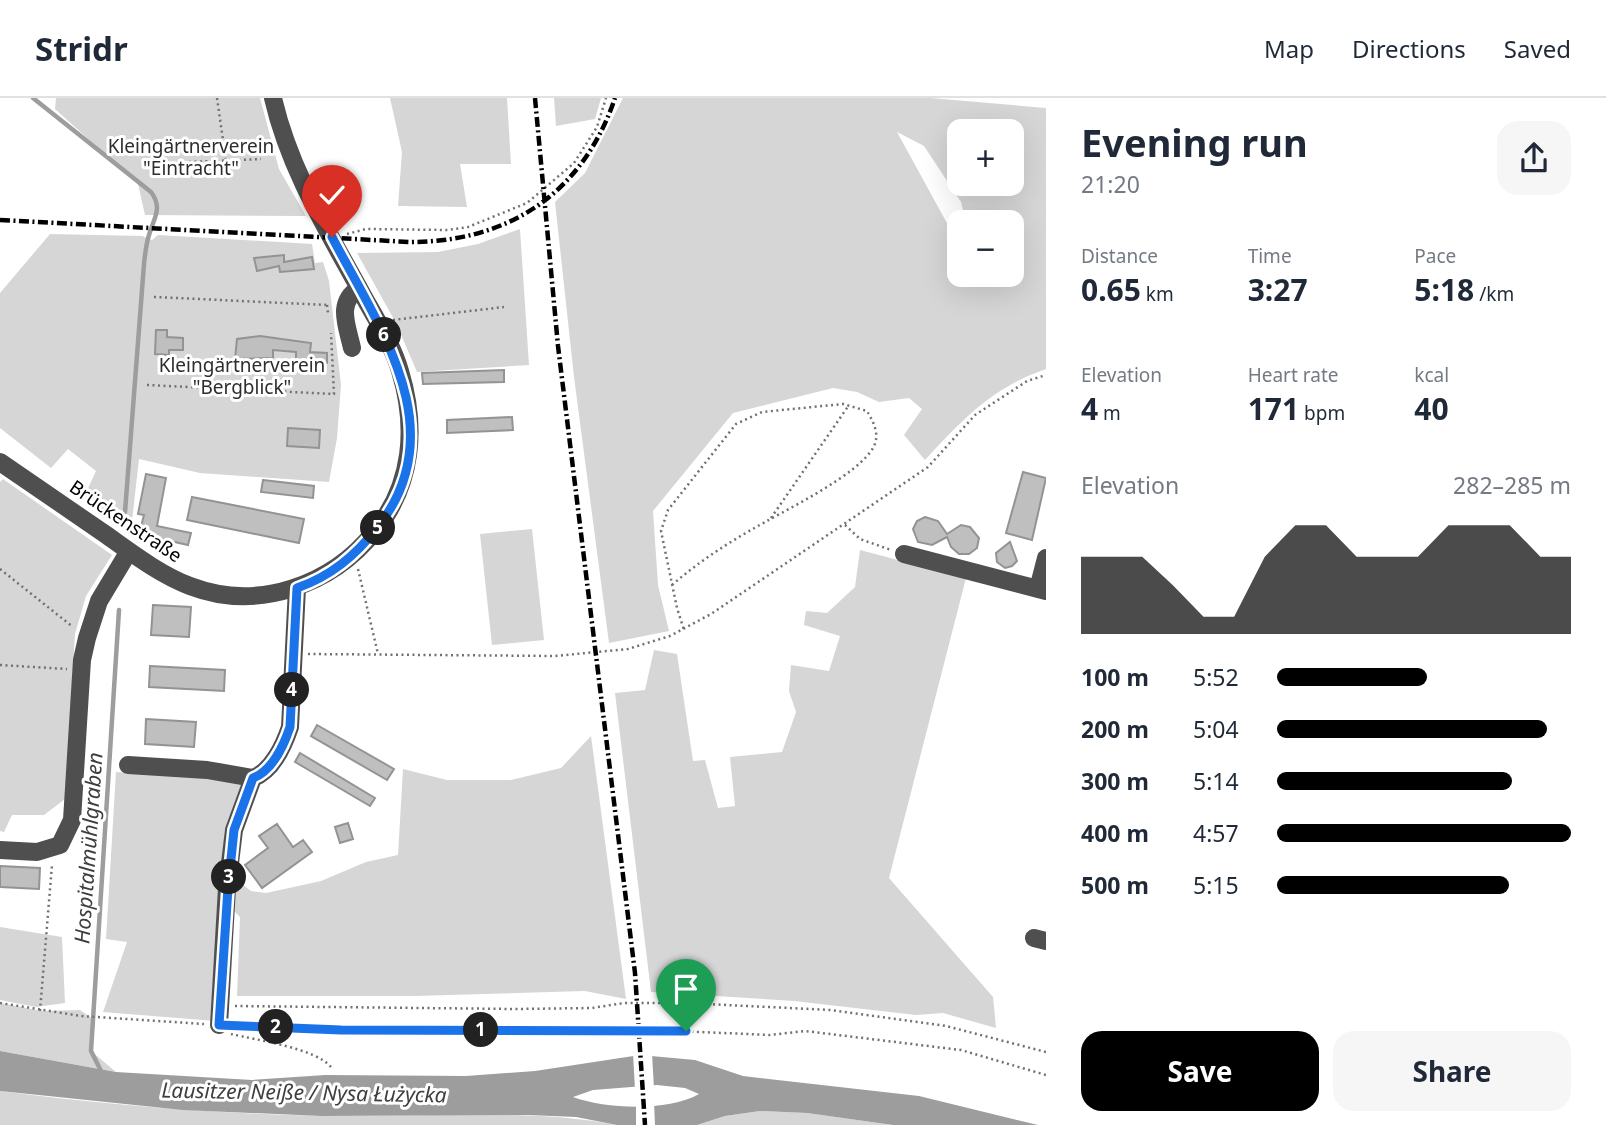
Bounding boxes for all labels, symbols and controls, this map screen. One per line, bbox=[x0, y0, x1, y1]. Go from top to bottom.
text: Stridr bbox=[35, 26, 128, 71]
text: Map bbox=[1264, 32, 1314, 65]
text: Directions bbox=[1352, 32, 1466, 65]
text: Saved bbox=[1504, 32, 1571, 65]
text: Evening run bbox=[1081, 116, 1308, 168]
map controls bbox=[947, 119, 1024, 287]
button: + bbox=[947, 119, 1024, 196]
button: share bbox=[1497, 121, 1571, 195]
park label: Kleingärtnerverein "Eintracht" bbox=[108, 133, 274, 181]
pin bbox=[302, 165, 362, 237]
text: 21:20 bbox=[1081, 168, 1140, 200]
icon: check bbox=[313, 176, 351, 214]
button: − bbox=[947, 210, 1024, 287]
text: Distance bbox=[1081, 243, 1158, 269]
text: Time bbox=[1248, 243, 1292, 269]
text: Pace bbox=[1414, 243, 1456, 269]
text: 0.65 bbox=[1081, 269, 1141, 310]
text: 3:27 bbox=[1248, 269, 1308, 310]
text: 5:18 bbox=[1414, 269, 1474, 310]
text: km bbox=[1141, 281, 1174, 307]
text: /km bbox=[1474, 281, 1514, 307]
pin: 6 bbox=[366, 317, 402, 352]
text: 6 bbox=[378, 321, 389, 347]
park label: Kleingärtnerverein "Bergblick" bbox=[159, 352, 325, 400]
text: Elevation bbox=[1081, 362, 1162, 388]
text: Heart rate bbox=[1248, 362, 1338, 388]
text: kcal bbox=[1414, 362, 1449, 388]
text: 4 bbox=[1081, 388, 1098, 429]
text: 171 bbox=[1248, 388, 1299, 429]
text: 40 bbox=[1414, 388, 1449, 429]
text: m bbox=[1098, 400, 1121, 426]
text: bpm bbox=[1299, 400, 1345, 426]
text: Elevation bbox=[1081, 469, 1179, 501]
text: 282–285 m bbox=[1453, 469, 1571, 501]
street label: Brückenstraße bbox=[65, 474, 187, 568]
pin: 5 bbox=[360, 510, 396, 546]
text: 5 bbox=[372, 514, 383, 540]
text: 100 m bbox=[1081, 661, 1149, 693]
text: 5:52 bbox=[1193, 661, 1239, 693]
pin: 4 bbox=[274, 672, 310, 708]
text: 4 bbox=[286, 676, 297, 702]
text: 200 m bbox=[1081, 713, 1149, 745]
text: 5:04 bbox=[1193, 713, 1239, 745]
water label: Hospitalmühlgraben bbox=[67, 751, 109, 945]
text: 300 m bbox=[1081, 765, 1149, 797]
text: 5:14 bbox=[1193, 765, 1239, 797]
text: 400 m bbox=[1081, 817, 1149, 849]
text: 4:57 bbox=[1193, 817, 1239, 849]
pin: 3 bbox=[212, 860, 246, 894]
text: 3 bbox=[223, 863, 234, 889]
text: 500 m bbox=[1081, 869, 1149, 901]
text: 5:15 bbox=[1193, 869, 1239, 901]
pin bbox=[656, 959, 716, 1031]
icon: arrive bbox=[667, 970, 705, 1008]
pin: 2 bbox=[258, 1010, 294, 1044]
pin: 1 bbox=[463, 1012, 498, 1048]
text: 2 bbox=[270, 1013, 281, 1039]
text: 1 bbox=[475, 1016, 486, 1042]
button: Save bbox=[1081, 1031, 1319, 1111]
button: Share bbox=[1333, 1031, 1571, 1111]
water label: Lausitzer Neiße / Nysa Łużycka bbox=[161, 1076, 447, 1108]

